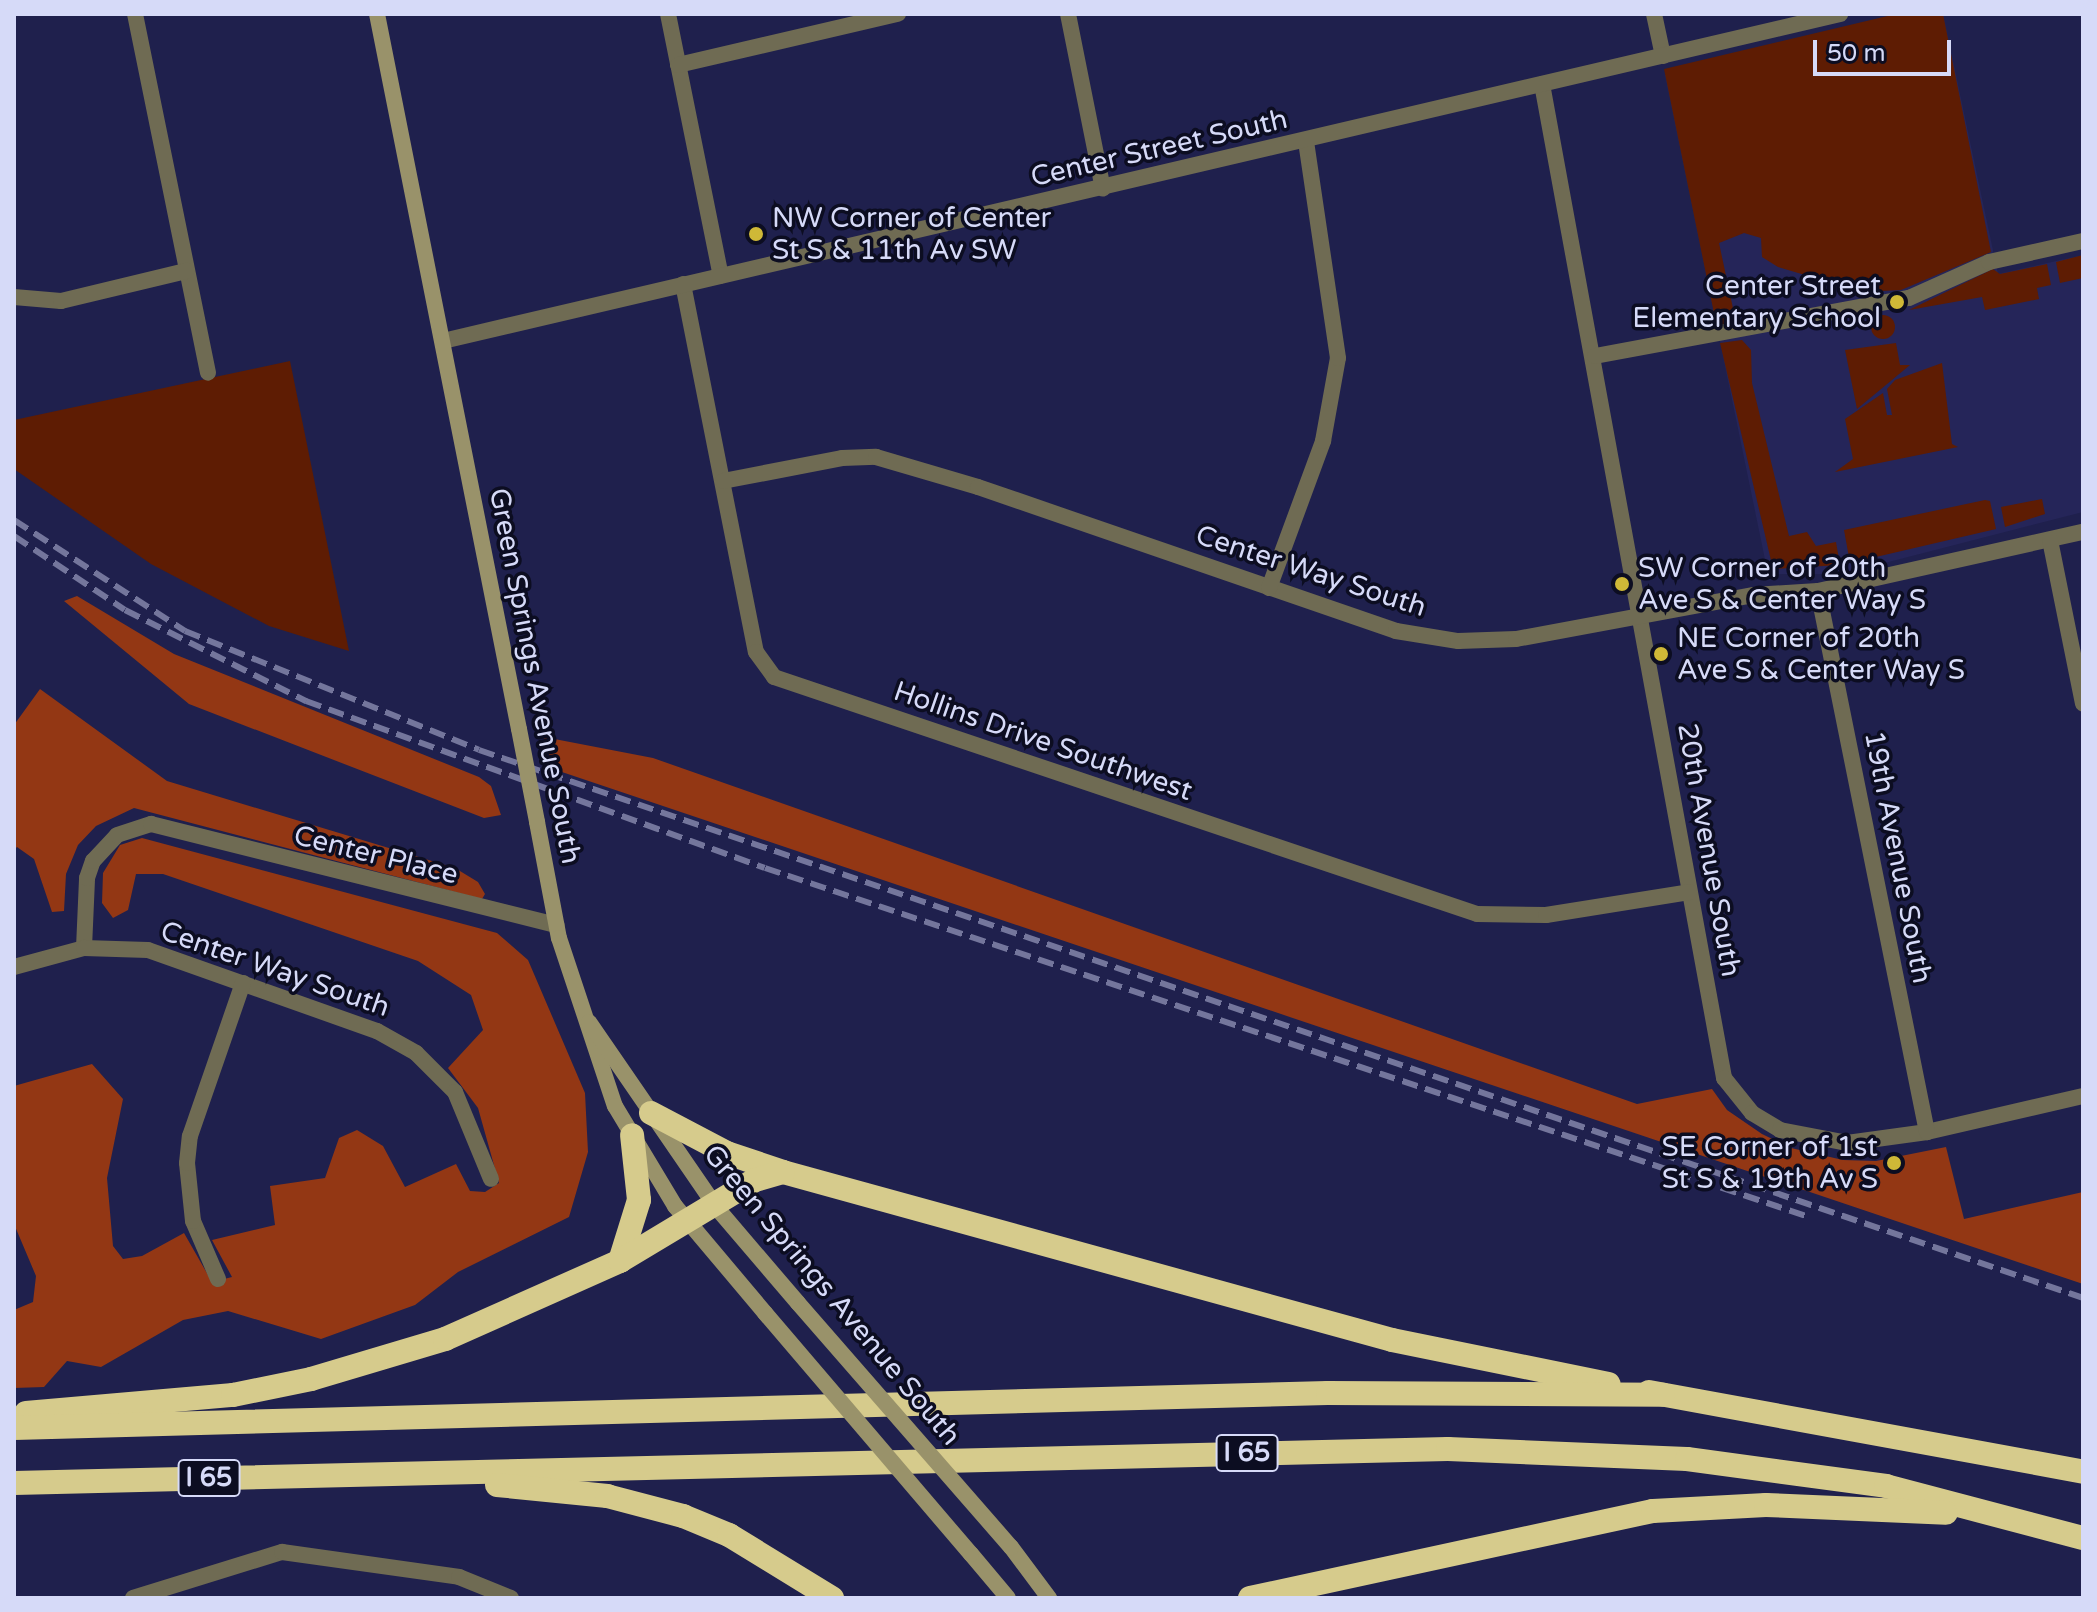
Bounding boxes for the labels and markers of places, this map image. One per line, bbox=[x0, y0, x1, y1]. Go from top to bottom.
place label: NW Corner of Center St S & 11th Av SW bbox=[772, 201, 1051, 267]
marker: NW Corner of Center St S & 11th Av SW bbox=[747, 225, 765, 243]
place label: Center Street Elementary School bbox=[1632, 269, 1881, 335]
marker: Center Street Elementary School bbox=[1888, 293, 1906, 311]
place label: SW Corner of 20th Ave S & Center Way S bbox=[1638, 551, 1926, 617]
marker: SW Corner of 20th Ave S & Center Way S bbox=[1613, 575, 1631, 593]
place label: NE Corner of 20th Ave S & Center Way S bbox=[1677, 621, 1965, 687]
marker: NE Corner of 20th Ave S & Center Way S bbox=[1652, 645, 1670, 663]
place label: SE Corner of 1st St S & 19th Av S bbox=[1661, 1130, 1878, 1196]
marker: SE Corner of 1st St S & 19th Av S bbox=[1885, 1154, 1903, 1172]

